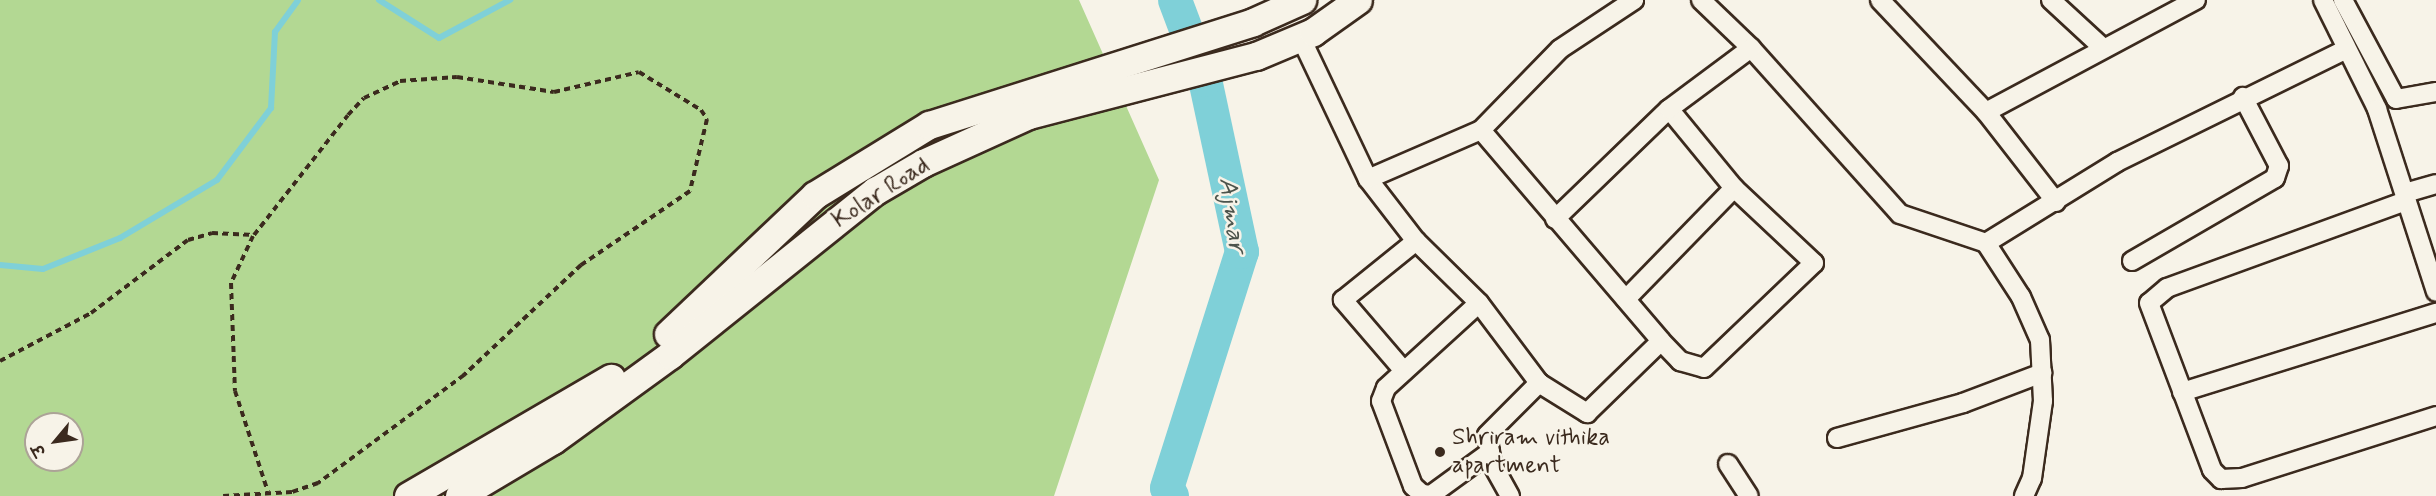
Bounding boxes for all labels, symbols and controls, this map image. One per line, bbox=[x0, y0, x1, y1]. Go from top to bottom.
street label: Kolar Road bbox=[827, 151, 935, 235]
water label: Ajmar bbox=[1210, 175, 1252, 255]
north arrow bbox=[24, 412, 84, 472]
place label: Shriram vithika apartment bbox=[1452, 424, 1611, 480]
text: उ bbox=[28, 440, 51, 460]
marker: Shriram vithika apartment bbox=[1433, 445, 1447, 459]

